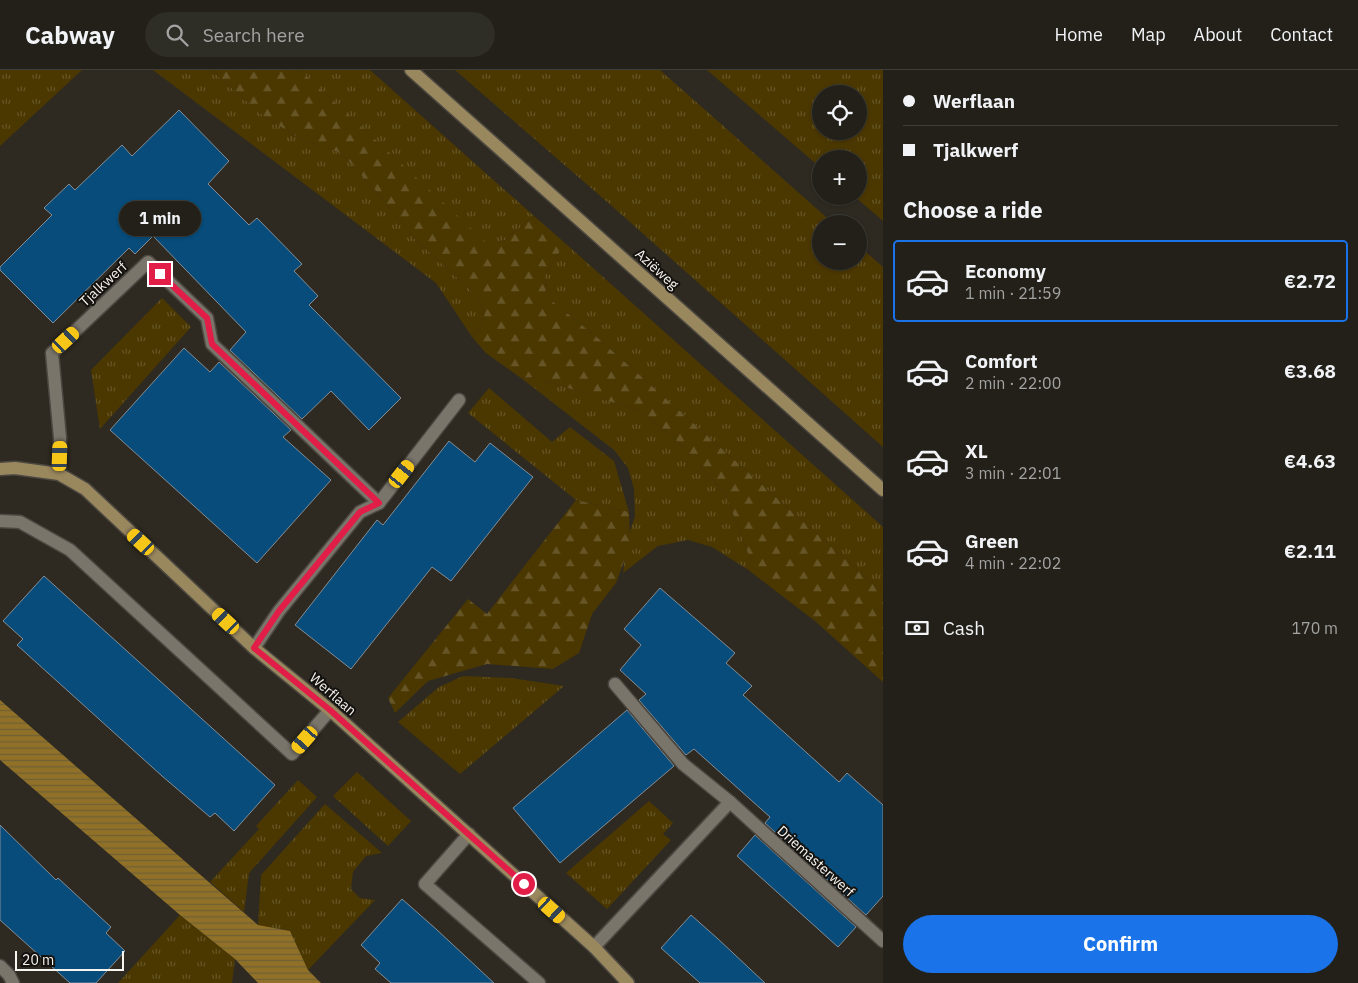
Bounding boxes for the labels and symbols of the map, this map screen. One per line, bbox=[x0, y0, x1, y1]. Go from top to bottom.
callout: 1 min bbox=[119, 202, 201, 236]
street label: Aziëweg bbox=[631, 245, 683, 294]
street label: Tjalkwerf bbox=[76, 257, 131, 310]
route end bbox=[149, 263, 171, 285]
car bbox=[49, 324, 82, 356]
car bbox=[51, 441, 68, 471]
car bbox=[386, 458, 417, 490]
car bbox=[124, 526, 157, 558]
car bbox=[209, 605, 242, 637]
street label: Werflaan bbox=[306, 669, 360, 719]
car bbox=[289, 724, 320, 756]
street label: Driemasterwerf bbox=[774, 822, 859, 901]
route start bbox=[513, 873, 535, 895]
car bbox=[535, 894, 568, 926]
scale bar bbox=[15, 948, 124, 971]

